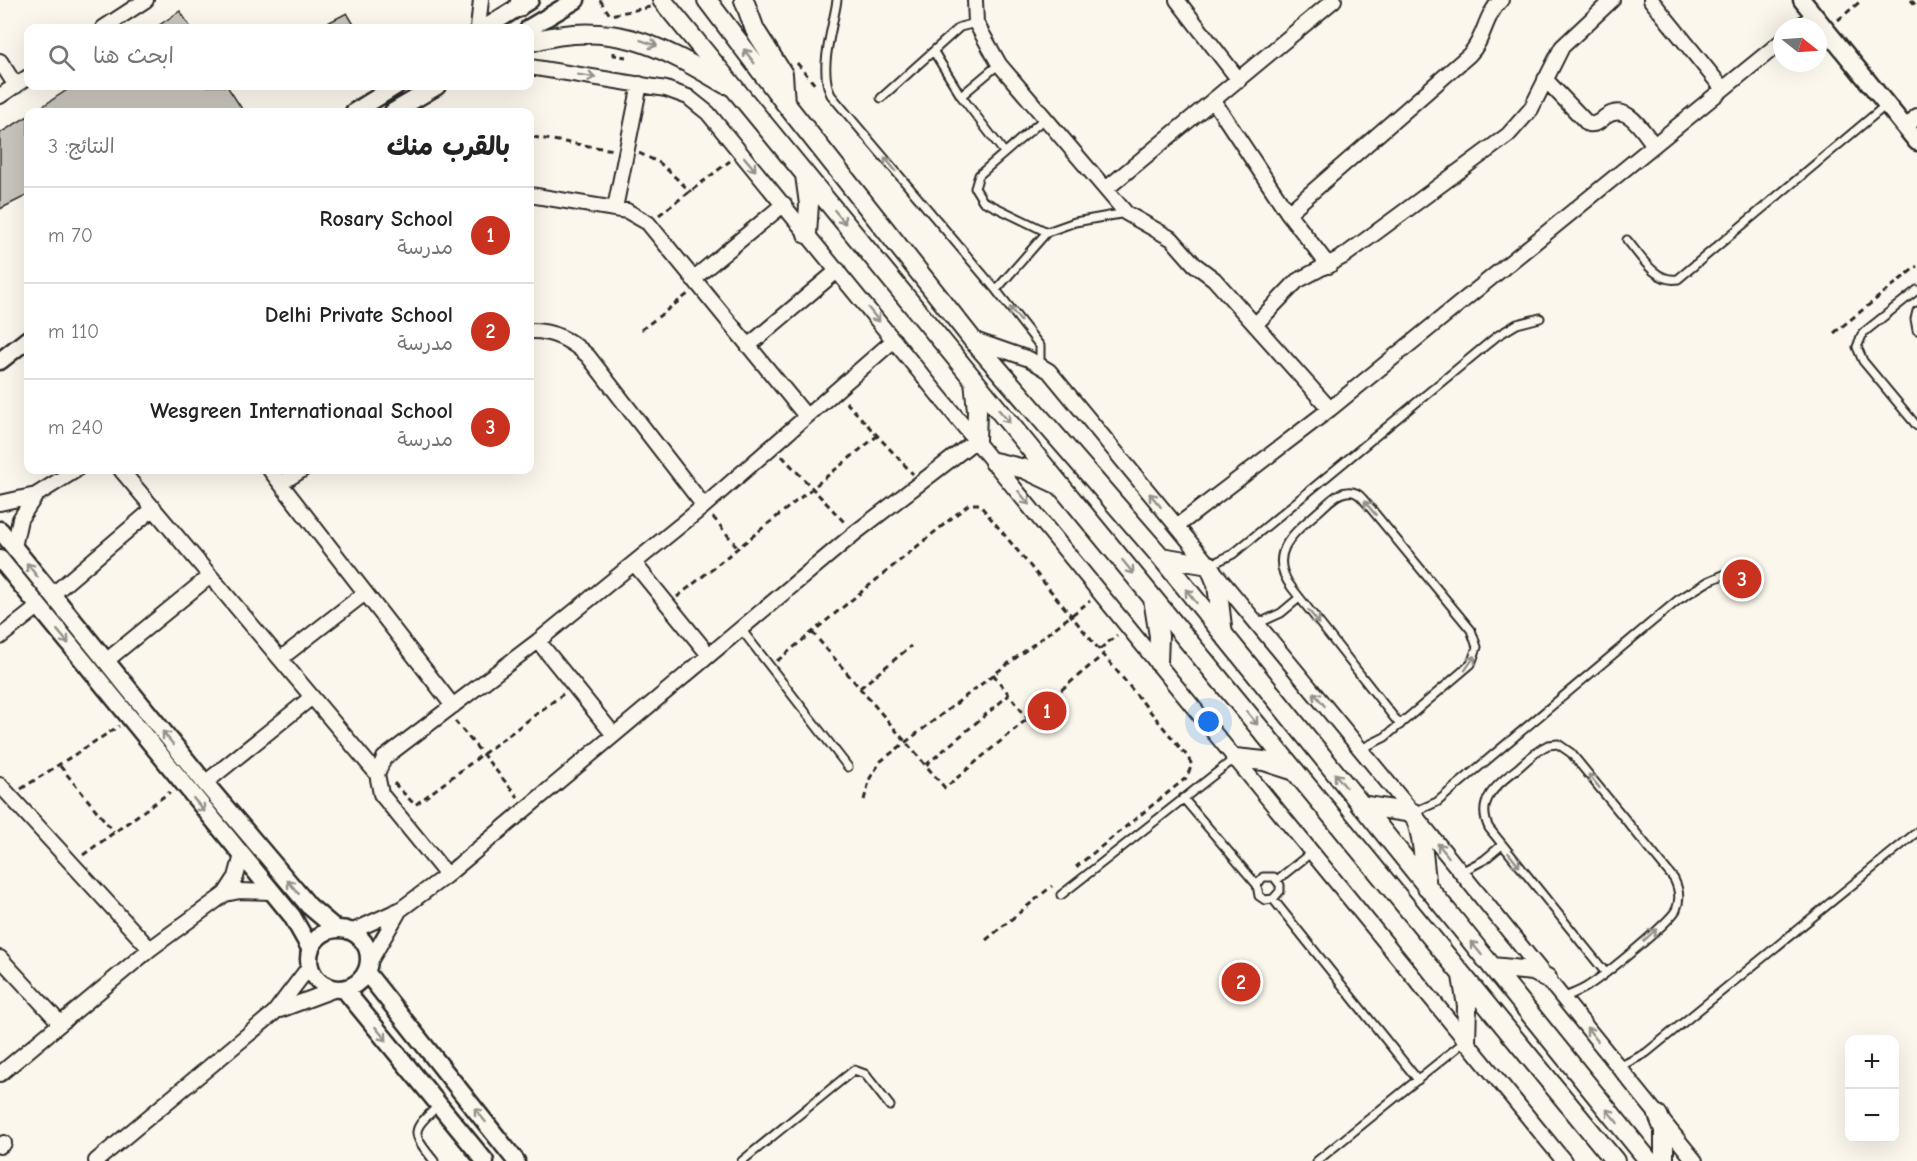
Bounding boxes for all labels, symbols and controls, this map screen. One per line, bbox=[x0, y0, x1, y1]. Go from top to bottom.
north arrow bbox=[1773, 18, 1827, 72]
search box bbox=[24, 24, 534, 90]
one-way arrow bbox=[639, 39, 658, 50]
icon: search bbox=[45, 41, 78, 74]
text: ابحث هنا bbox=[93, 43, 174, 69]
one-way arrow bbox=[743, 48, 756, 64]
one-way arrow bbox=[577, 71, 597, 82]
text: بالقرب منك bbox=[387, 132, 510, 162]
text: النتائج: 3 bbox=[48, 135, 115, 158]
one-way arrow bbox=[743, 156, 757, 171]
one-way arrow bbox=[883, 157, 897, 172]
text: Rosary School bbox=[320, 206, 453, 232]
one-way arrow bbox=[834, 209, 847, 225]
text: 70 m bbox=[48, 224, 93, 247]
text: 1 bbox=[487, 224, 494, 247]
text: مدرسة bbox=[397, 236, 453, 259]
text: Delhi Private School bbox=[265, 302, 453, 328]
one-way arrow bbox=[867, 306, 880, 322]
one-way arrow bbox=[1009, 306, 1022, 322]
text: 110 m bbox=[48, 320, 99, 343]
text: 2 bbox=[486, 320, 495, 343]
text: مدرسة bbox=[397, 332, 453, 355]
text: Wesgreen Internationaal School bbox=[150, 398, 453, 424]
one-way arrow bbox=[998, 408, 1011, 424]
text: 240 m bbox=[48, 416, 103, 439]
text: 3 bbox=[486, 416, 495, 439]
text: مدرسة bbox=[397, 428, 453, 451]
one-way arrow bbox=[1017, 490, 1030, 506]
one-way arrow bbox=[1149, 492, 1162, 508]
one-way arrow bbox=[1363, 501, 1377, 516]
pin: 3 bbox=[1722, 556, 1762, 602]
one-way arrow bbox=[1122, 559, 1135, 575]
one-way arrow bbox=[26, 562, 39, 578]
one-way arrow bbox=[1185, 588, 1198, 604]
one-way arrow bbox=[1308, 608, 1321, 624]
one-way arrow bbox=[56, 629, 69, 645]
one-way arrow bbox=[1464, 655, 1476, 671]
pin: 1 bbox=[1028, 688, 1066, 734]
one-way arrow bbox=[1313, 691, 1326, 707]
your location bbox=[1194, 707, 1223, 736]
one-way arrow bbox=[1245, 710, 1258, 726]
one-way arrow bbox=[162, 730, 175, 746]
one-way arrow bbox=[1333, 772, 1346, 788]
one-way arrow bbox=[1587, 774, 1601, 789]
one-way arrow bbox=[193, 797, 206, 813]
one-way arrow bbox=[1437, 842, 1450, 858]
one-way arrow bbox=[1507, 852, 1521, 867]
one-way arrow bbox=[286, 880, 300, 895]
one-way arrow bbox=[1642, 928, 1657, 942]
one-way arrow bbox=[1469, 941, 1483, 956]
pin: 2 bbox=[1222, 960, 1260, 1004]
one-way arrow bbox=[374, 1026, 387, 1042]
one-way arrow bbox=[1586, 1026, 1599, 1042]
map controls bbox=[1845, 1035, 1899, 1143]
button: + bbox=[1845, 1035, 1899, 1089]
button: − bbox=[1845, 1089, 1899, 1143]
one-way arrow bbox=[473, 1108, 487, 1123]
one-way arrow bbox=[1606, 1108, 1619, 1124]

